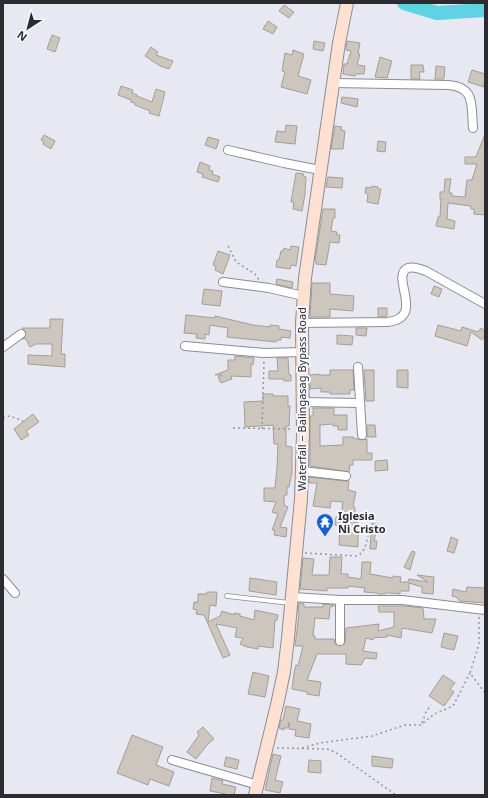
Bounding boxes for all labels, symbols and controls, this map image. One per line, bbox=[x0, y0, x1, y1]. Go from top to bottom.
north arrow bbox=[8, 8, 48, 48]
text: N bbox=[14, 28, 30, 45]
street label: Waterfall ‒ Balingasag Bypass Road bbox=[294, 307, 309, 491]
place label: Iglesia Ni Cristo bbox=[338, 508, 386, 536]
temple icon: Iglesia Ni Cristo bbox=[315, 512, 335, 537]

